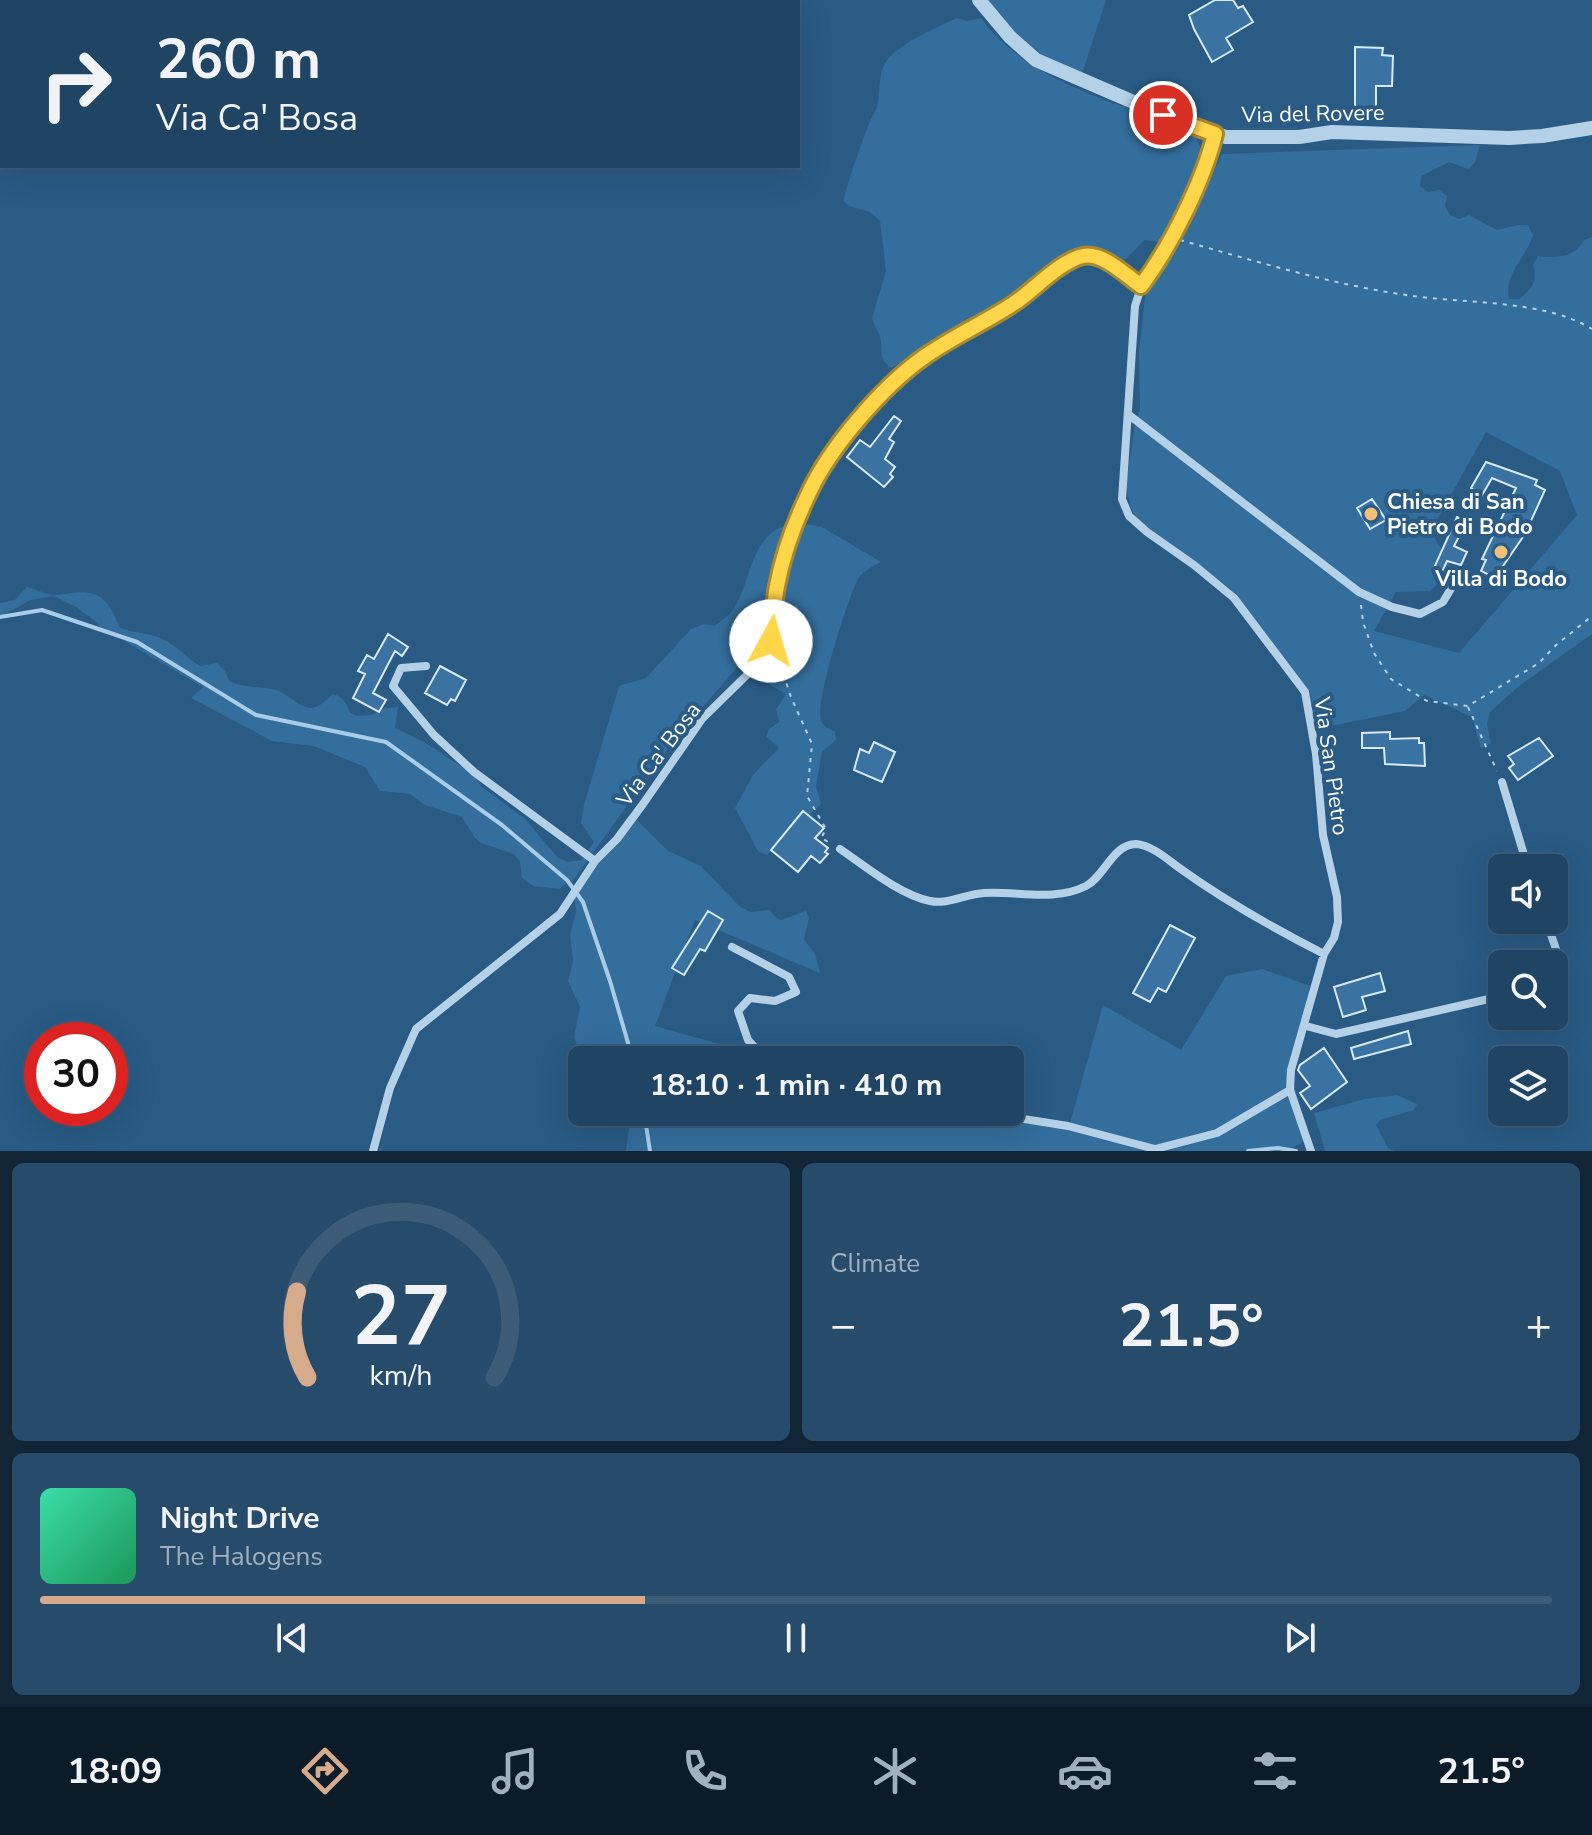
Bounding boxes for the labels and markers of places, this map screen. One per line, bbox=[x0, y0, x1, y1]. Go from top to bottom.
pin bbox=[1129, 81, 1197, 149]
place label: Chiesa di San Pietro di Bodo bbox=[1387, 487, 1533, 542]
marker: Chiesa di San Pietro di Bodo bbox=[1362, 505, 1380, 523]
marker: Villa di Bodo bbox=[1492, 543, 1510, 561]
place label: Villa di Bodo bbox=[1434, 564, 1567, 594]

